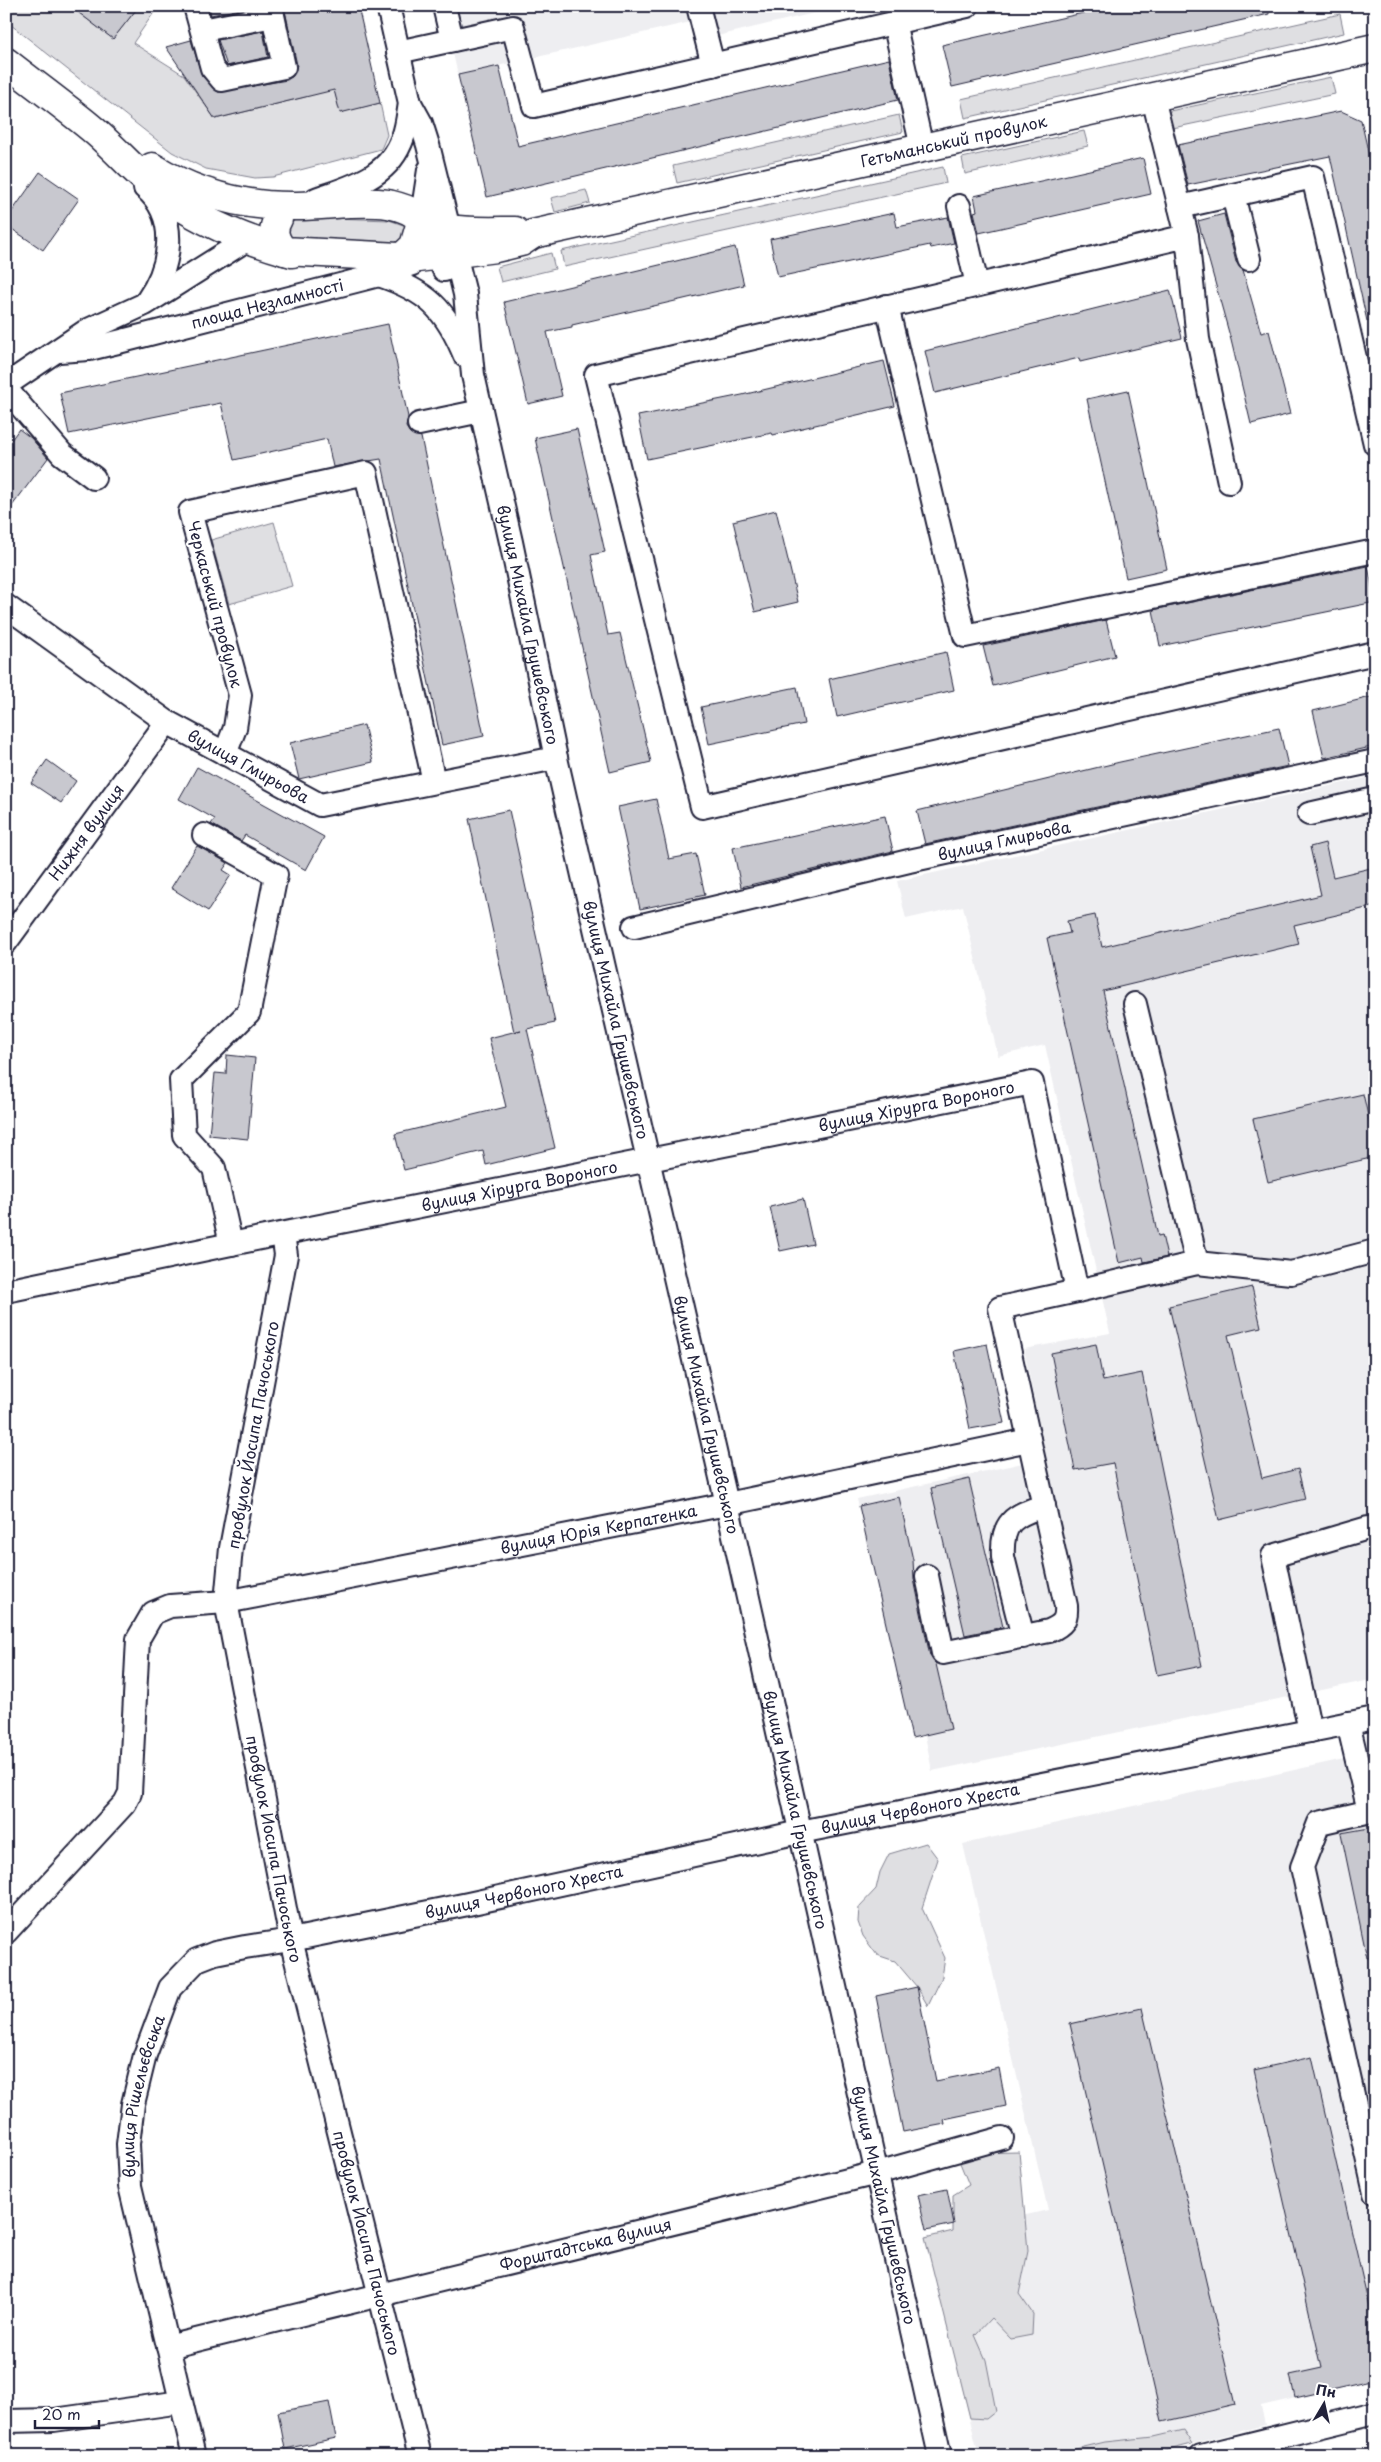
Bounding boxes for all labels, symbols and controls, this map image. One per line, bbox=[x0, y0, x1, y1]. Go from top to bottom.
street label: Гетьманський провулок bbox=[858, 108, 1049, 172]
street label: площа Незламності bbox=[188, 272, 346, 334]
street label: вулиця Михайла Грушевського bbox=[492, 502, 566, 747]
street label: Черкаський провулок bbox=[182, 518, 250, 690]
street label: вулиця Гмирьова bbox=[184, 722, 314, 808]
street label: Нижня вулиця bbox=[42, 778, 129, 885]
street label: вулиця Гмирьова bbox=[935, 814, 1072, 866]
street label: вулиця Михайла Грушевського bbox=[578, 898, 656, 1142]
street label: вулиця Хірурга Вороного bbox=[816, 1074, 1016, 1137]
street label: вулиця Хірурга Вороного bbox=[419, 1154, 619, 1216]
street label: вулиця Михайла Грушевського bbox=[669, 1293, 746, 1536]
street label: провулок Йосипа Пачоського bbox=[220, 1319, 284, 1551]
street label: вулиця Юрія Керпатенка bbox=[498, 1497, 699, 1559]
street label: вулиця Михайла Грушевського bbox=[758, 1688, 835, 1932]
street label: провулок Йосипа Пачоського bbox=[241, 1733, 309, 1965]
street label: вулиця Червоного Хреста bbox=[819, 1776, 1022, 1839]
street label: вулиця Червоного Хреста bbox=[423, 1858, 625, 1923]
street label: вулиця Рішельєвська bbox=[115, 2011, 170, 2178]
street label: вулиця Михайла Грушевського bbox=[846, 2083, 923, 2327]
street label: провулок Йосипа Пачоського bbox=[328, 2128, 407, 2358]
street label: Форштадтська вулиця bbox=[497, 2211, 674, 2276]
text: Пн bbox=[1314, 2379, 1338, 2403]
north arrow bbox=[1298, 2380, 1348, 2430]
scale bar bbox=[35, 2397, 99, 2429]
text: 20 m bbox=[42, 2402, 81, 2425]

